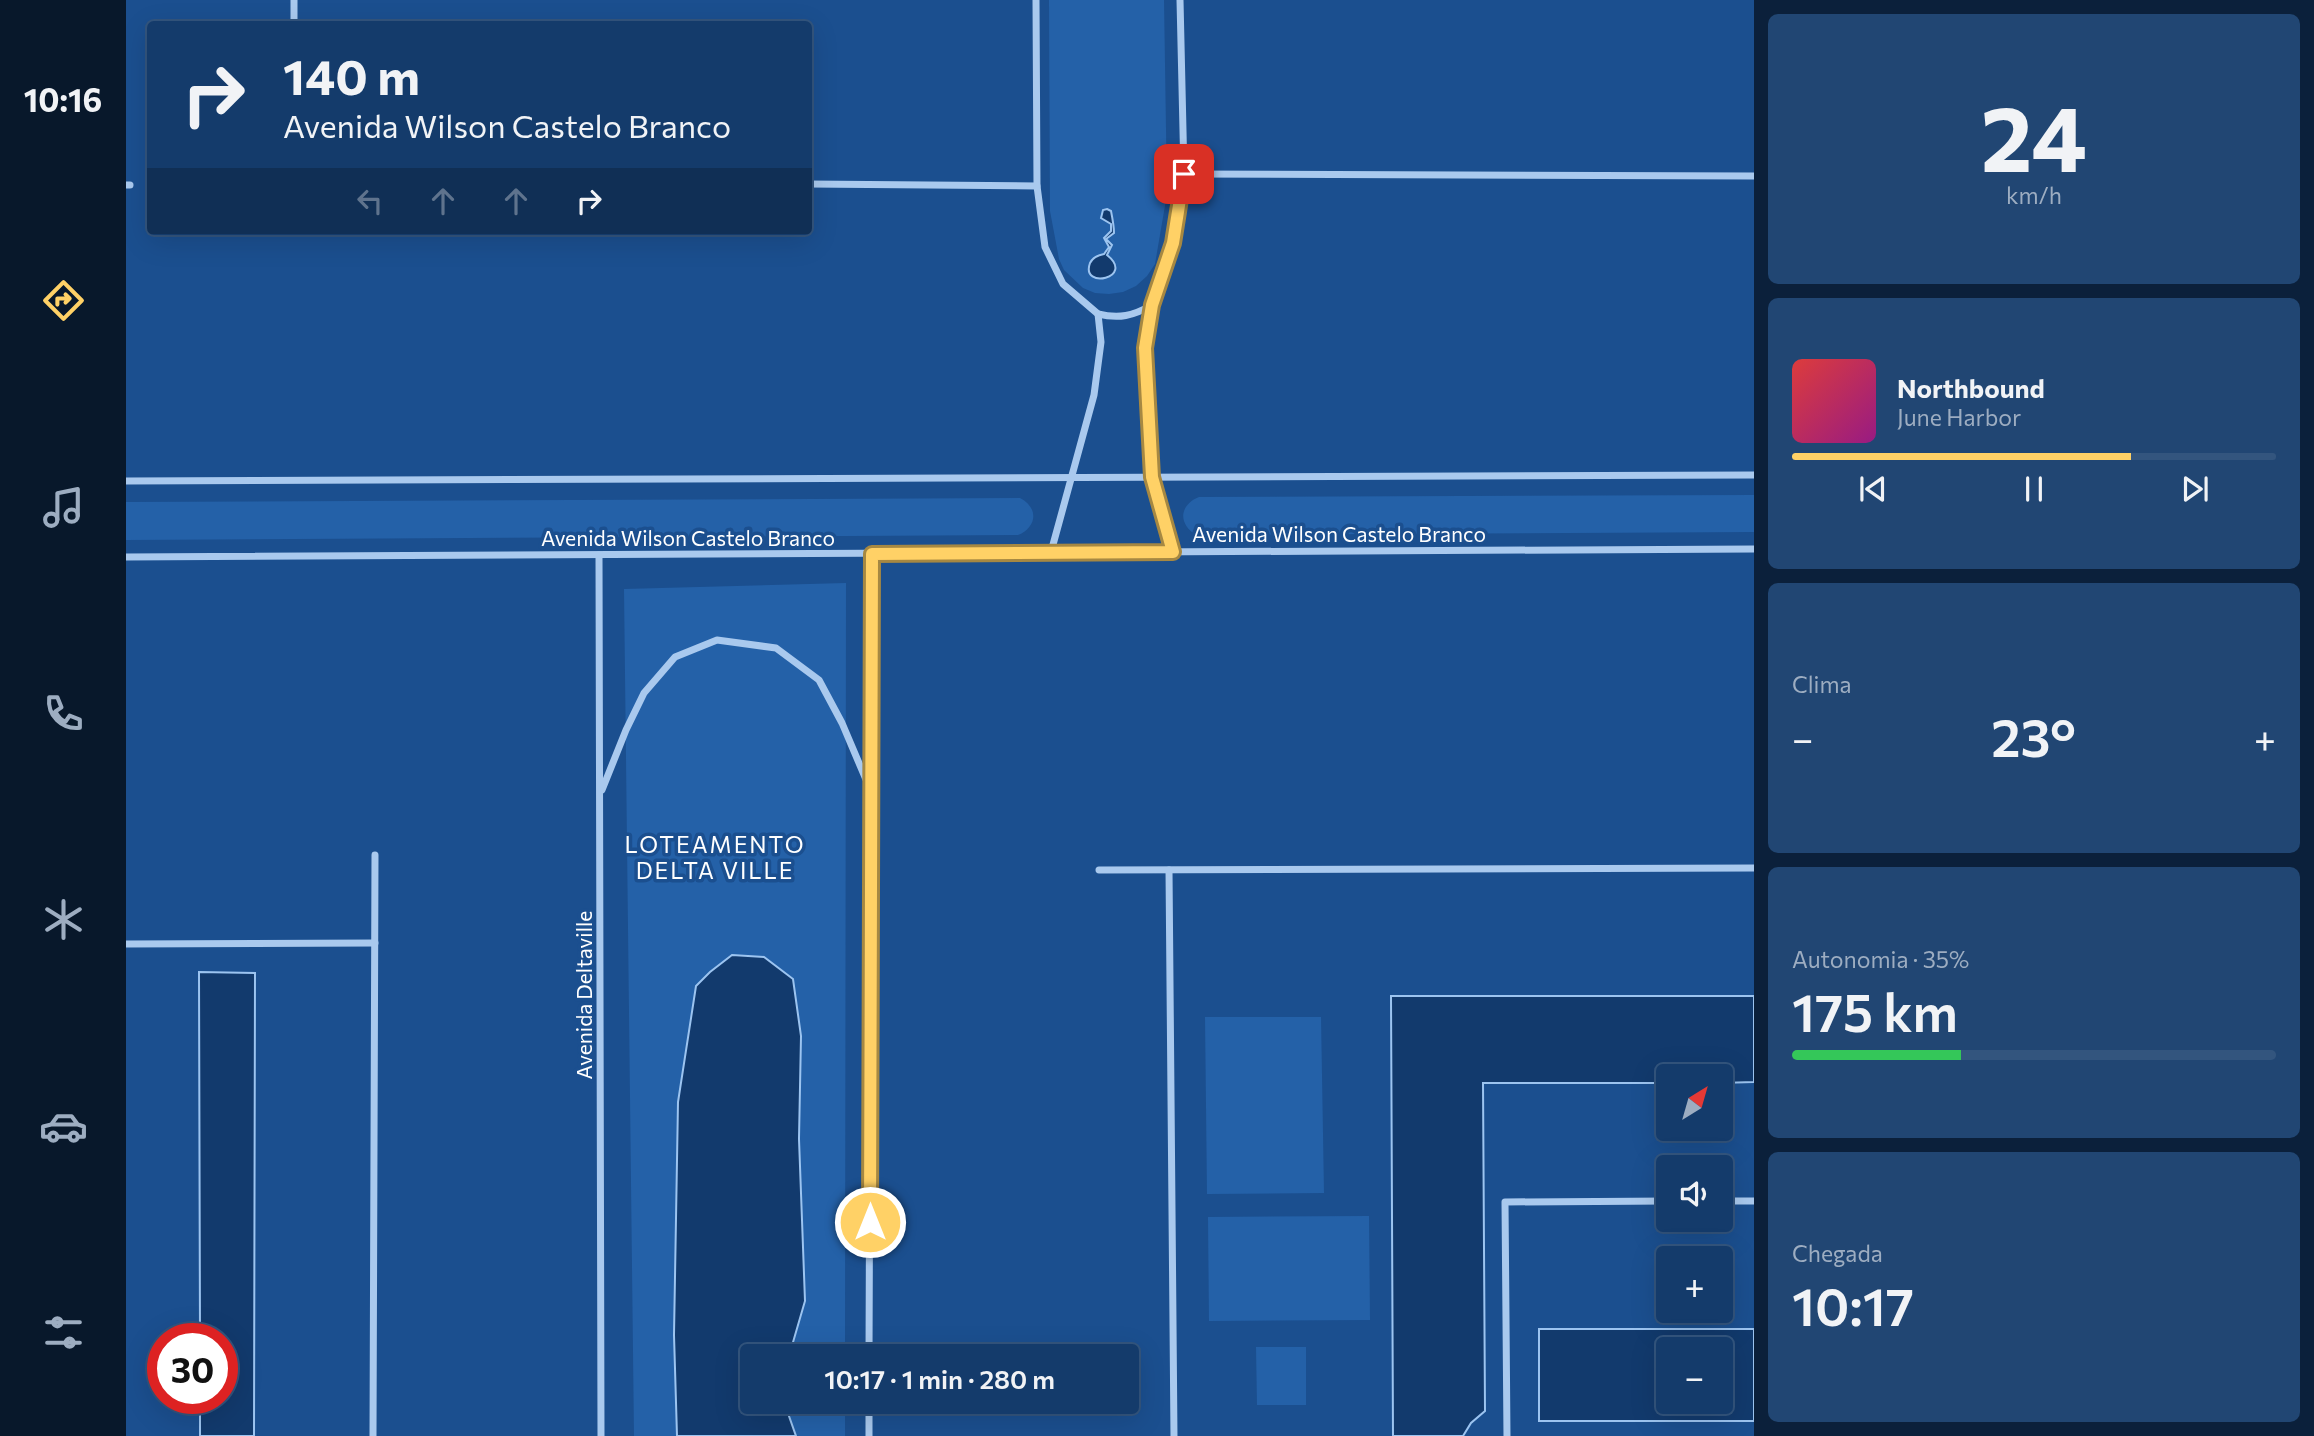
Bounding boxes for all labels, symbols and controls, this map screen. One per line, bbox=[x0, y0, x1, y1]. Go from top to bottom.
text: 140 m bbox=[283, 45, 420, 105]
icon: right bbox=[168, 49, 259, 140]
text: 10:16 bbox=[24, 79, 102, 119]
text: 24 bbox=[1981, 79, 2087, 191]
text: Avenida Wilson Castelo Branco bbox=[283, 105, 731, 145]
pin bbox=[1154, 144, 1214, 204]
icon: arrive bbox=[1165, 155, 1203, 193]
text: km/h bbox=[2006, 181, 2062, 209]
icon: left bbox=[351, 182, 389, 220]
icon: ahead bbox=[424, 182, 462, 220]
icon: ahead bbox=[497, 182, 535, 220]
icon: right bbox=[570, 182, 608, 220]
icon: directions bbox=[39, 276, 88, 325]
text: Northbound bbox=[1897, 372, 2045, 403]
text: June Harbor bbox=[1897, 403, 2021, 431]
icon: previous bbox=[1854, 470, 1892, 508]
icon: pause bbox=[2015, 470, 2053, 508]
icon: next bbox=[2176, 470, 2214, 508]
icon: music bbox=[39, 483, 88, 532]
street label: Avenida Wilson Castelo Branco bbox=[1192, 521, 1486, 546]
street label: Avenida Wilson Castelo Branco bbox=[541, 525, 835, 550]
text: Clima bbox=[1792, 670, 1852, 698]
icon: phone bbox=[39, 689, 88, 738]
text: 23° bbox=[1991, 704, 2076, 768]
text: − bbox=[1792, 714, 1814, 761]
text: + bbox=[2254, 714, 2276, 761]
district label: LOTEAMENTO DELTA VILLE bbox=[625, 830, 805, 884]
icon: climate bbox=[39, 895, 88, 944]
street label: Avenida Deltaville bbox=[571, 911, 596, 1079]
text: Autonomia · 35% bbox=[1792, 945, 1969, 973]
text: 175 km bbox=[1792, 979, 1958, 1043]
north arrow bbox=[1656, 1064, 1732, 1141]
map controls bbox=[1656, 1064, 1733, 1414]
icon: car bbox=[39, 1102, 88, 1151]
button: sound bbox=[1656, 1155, 1733, 1232]
position arrow bbox=[833, 1185, 907, 1259]
text: Chegada bbox=[1792, 1239, 1883, 1267]
button: + bbox=[1656, 1246, 1733, 1323]
text: 10:17 bbox=[1792, 1273, 1914, 1337]
icon: filters bbox=[39, 1308, 88, 1357]
speed limit sign: 30 bbox=[147, 1323, 238, 1414]
button: − bbox=[1656, 1337, 1733, 1414]
text: 10:17 · 1 min · 280 m bbox=[824, 1363, 1055, 1394]

